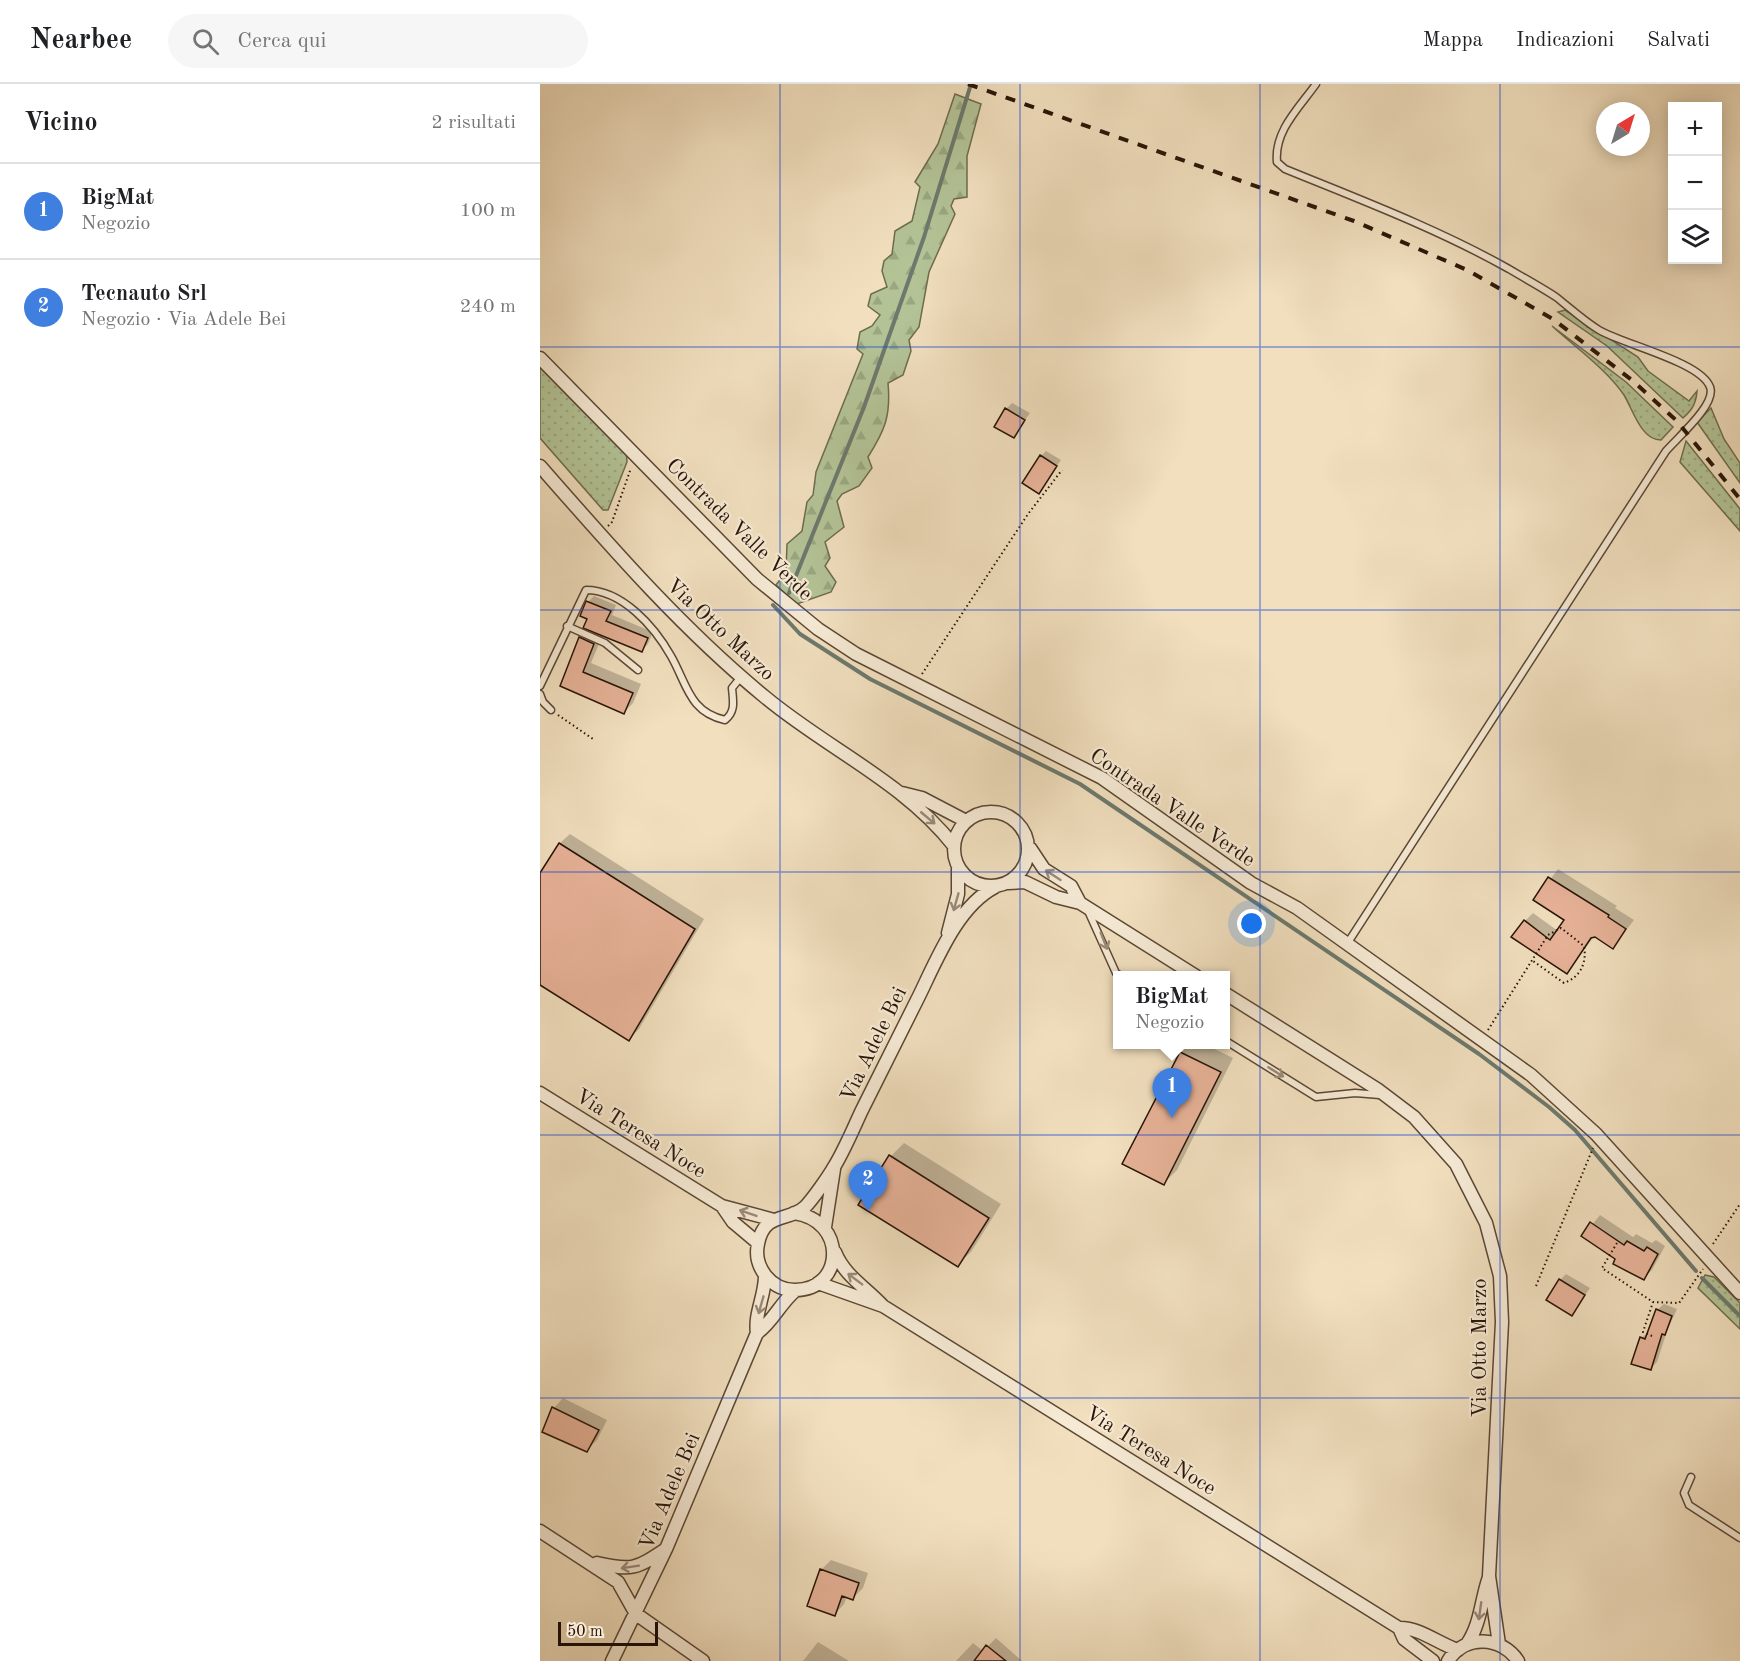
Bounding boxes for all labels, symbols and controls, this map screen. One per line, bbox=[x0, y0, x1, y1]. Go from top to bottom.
search box bbox=[168, 14, 588, 68]
icon: search bbox=[189, 25, 222, 58]
text: Nearbee bbox=[30, 27, 132, 55]
text: Cerca qui bbox=[237, 30, 326, 52]
text: Mappa bbox=[1423, 30, 1483, 51]
text: Indicazioni bbox=[1516, 30, 1614, 51]
text: Salvati bbox=[1647, 30, 1710, 51]
north arrow bbox=[1596, 102, 1650, 156]
map controls bbox=[1668, 102, 1722, 264]
button: + bbox=[1668, 102, 1722, 156]
text: Vicino bbox=[24, 110, 98, 136]
text: 2 risultati bbox=[431, 113, 516, 133]
button: − bbox=[1668, 156, 1722, 210]
text: BigMat bbox=[81, 187, 154, 209]
text: 1 bbox=[38, 201, 49, 221]
text: 100 m bbox=[460, 201, 516, 221]
button: layers bbox=[1668, 210, 1722, 264]
text: Negozio bbox=[81, 214, 150, 234]
text: Tecnauto Srl bbox=[81, 283, 207, 305]
text: 2 bbox=[38, 297, 49, 317]
text: 240 m bbox=[460, 297, 516, 317]
text: Negozio · Via Adele Bei bbox=[81, 310, 286, 330]
street label: Contrada Valle Verde bbox=[662, 455, 816, 605]
street label: Via Otto Marzo bbox=[662, 575, 778, 685]
street label: Contrada Valle Verde bbox=[1086, 745, 1259, 871]
one-way arrow bbox=[920, 811, 935, 825]
one-way arrow bbox=[1045, 869, 1062, 881]
one-way arrow bbox=[950, 892, 961, 911]
your location bbox=[1237, 909, 1266, 938]
one-way arrow bbox=[1099, 932, 1110, 950]
popup bbox=[1113, 971, 1230, 1049]
street label: Via Adele Bei bbox=[838, 984, 911, 1105]
text: BigMat bbox=[1135, 986, 1208, 1008]
text: Negozio bbox=[1135, 1013, 1204, 1033]
one-way arrow bbox=[1267, 1066, 1284, 1078]
pin: 1 bbox=[1152, 1068, 1192, 1118]
street label: Via Teresa Noce bbox=[571, 1086, 709, 1183]
pin: 2 bbox=[848, 1162, 888, 1211]
one-way arrow bbox=[739, 1207, 757, 1218]
one-way arrow bbox=[848, 1273, 864, 1286]
street label: Via Otto Marzo bbox=[1470, 1278, 1491, 1418]
one-way arrow bbox=[755, 1295, 766, 1314]
street label: Via Teresa Noce bbox=[1081, 1403, 1219, 1500]
street label: Via Adele Bei bbox=[636, 1430, 704, 1553]
one-way arrow bbox=[621, 1561, 640, 1572]
one-way arrow bbox=[1474, 1600, 1485, 1620]
scale bar bbox=[558, 1619, 658, 1646]
text: 50 m bbox=[567, 1624, 603, 1640]

